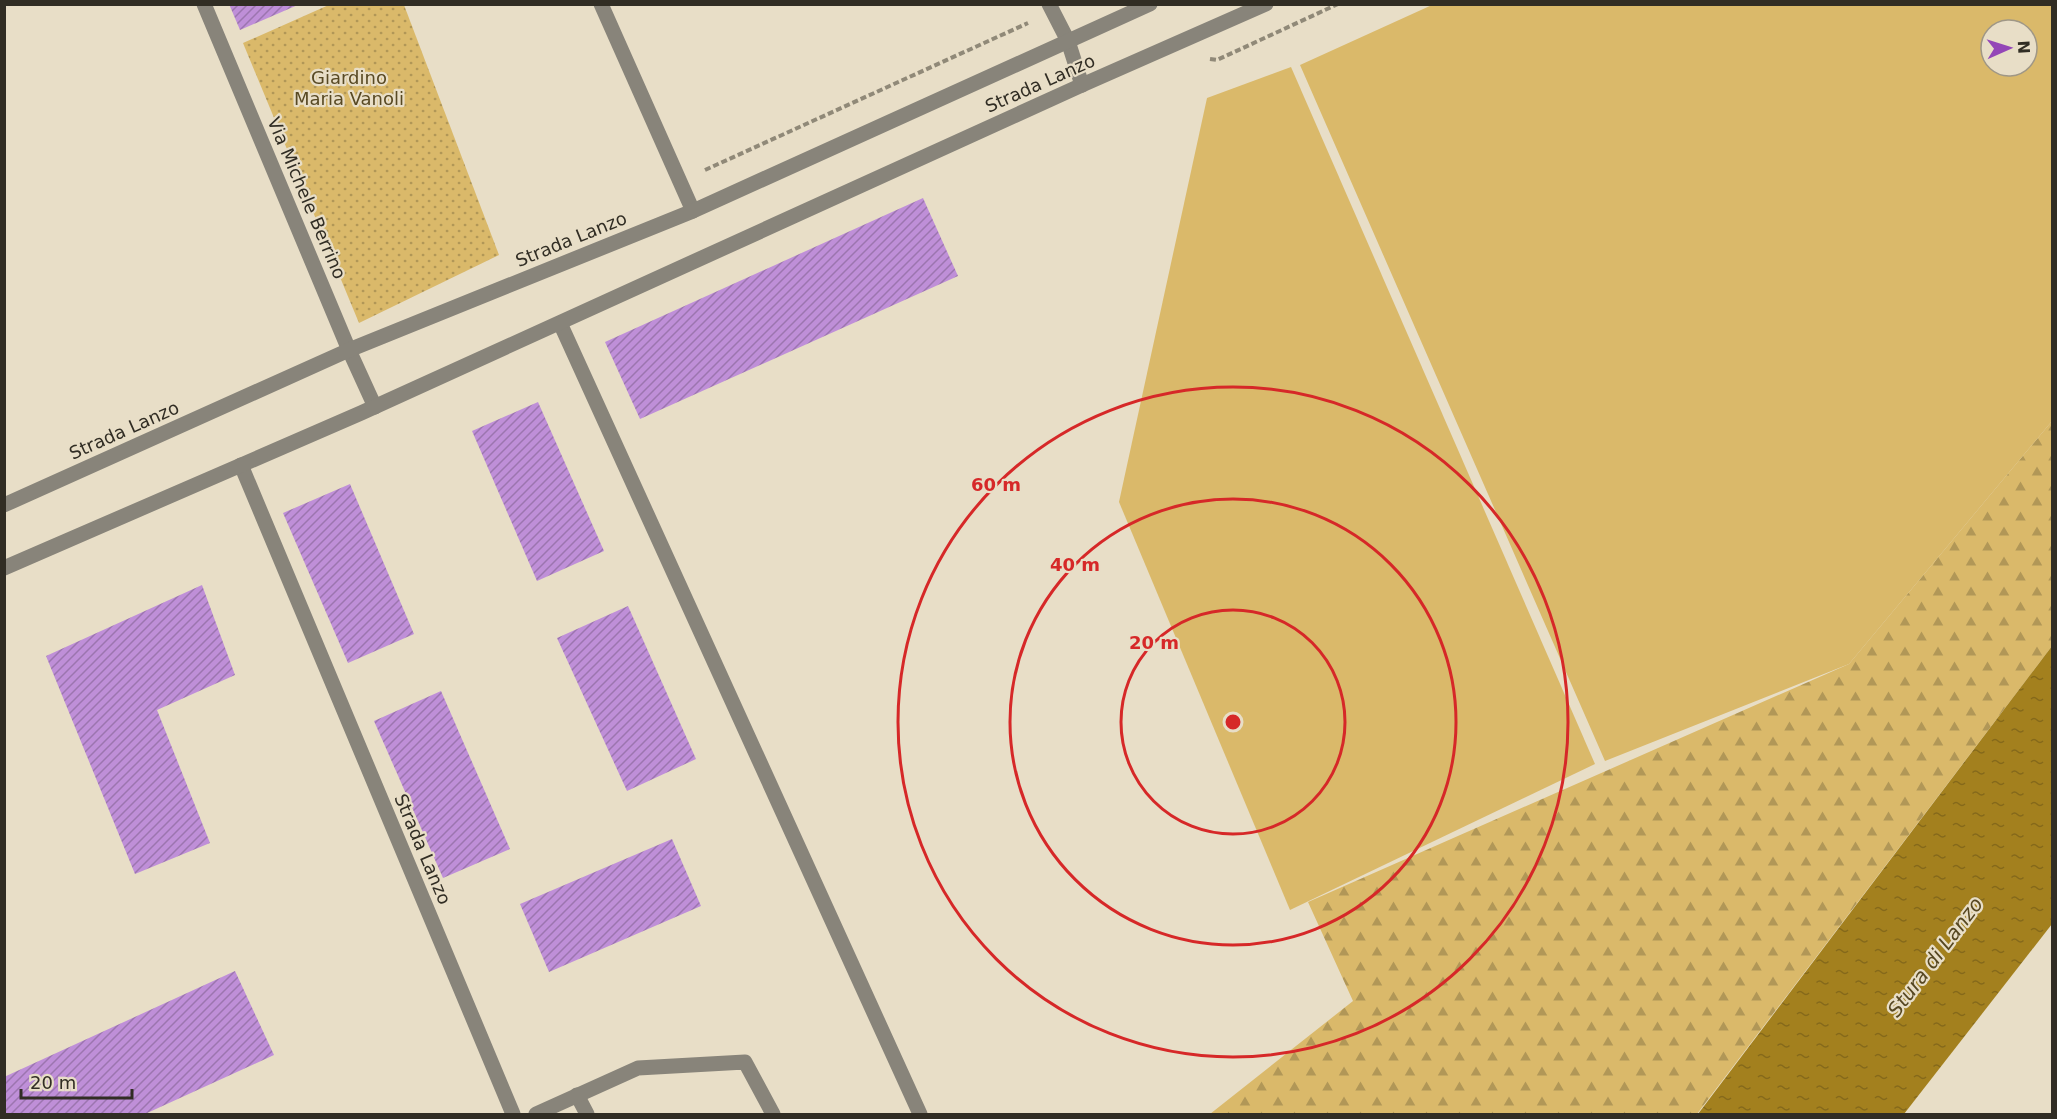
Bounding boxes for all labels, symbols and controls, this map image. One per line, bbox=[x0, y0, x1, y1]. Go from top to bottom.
north arrow bbox=[1979, 18, 2039, 78]
text: N bbox=[2014, 40, 2033, 54]
street label: Strada Lanzo bbox=[982, 49, 1098, 117]
park label: Giardino Maria Vanoli bbox=[294, 67, 404, 109]
street label: Via Michele Berrino bbox=[263, 114, 351, 282]
street label: Strada Lanzo bbox=[512, 207, 630, 271]
street label: Strada Lanzo bbox=[66, 396, 182, 464]
text: 60 m bbox=[971, 474, 1021, 495]
text: 40 m bbox=[1050, 554, 1100, 575]
text: 20 m bbox=[1129, 632, 1179, 653]
centre of rings bbox=[1223, 712, 1243, 732]
street label: Strada Lanzo bbox=[390, 791, 456, 907]
water label: Stura di Lanzo bbox=[1882, 892, 1988, 1022]
scale bar bbox=[21, 1062, 132, 1100]
text: 20 m bbox=[30, 1072, 76, 1093]

